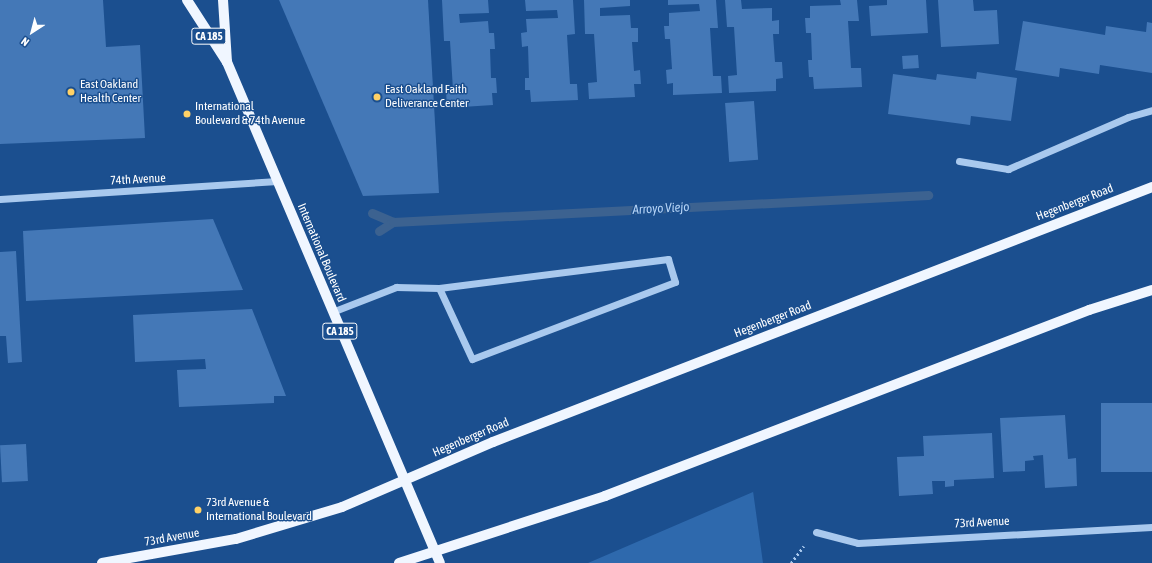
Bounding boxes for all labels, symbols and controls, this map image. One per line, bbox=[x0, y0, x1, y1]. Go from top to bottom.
north arrow bbox=[12, 12, 52, 52]
road number: CA 185 bbox=[191, 27, 227, 45]
text: N bbox=[19, 35, 31, 48]
place label: East Oakland Health Center bbox=[80, 78, 141, 106]
place label: East Oakland Faith Deliverance Center bbox=[385, 83, 469, 111]
marker: East Oakland Health Center bbox=[65, 86, 77, 98]
marker: East Oakland Faith Deliverance Center bbox=[372, 92, 382, 102]
place label: International Boulevard & 74th Avenue bbox=[195, 100, 305, 128]
marker: International Boulevard & 74th Avenue bbox=[182, 109, 192, 119]
street label: 74th Avenue bbox=[110, 171, 166, 189]
street label: Hegenberger Road bbox=[1034, 182, 1116, 224]
water label: Arroyo Viejo bbox=[632, 200, 690, 218]
street label: International Boulevard bbox=[294, 201, 348, 305]
street label: Hegenberger Road bbox=[732, 299, 814, 341]
road number: CA 185 bbox=[322, 322, 358, 340]
street label: Hegenberger Road bbox=[431, 415, 511, 461]
place label: 73rd Avenue & International Boulevard bbox=[206, 496, 312, 524]
marker: 73rd Avenue & International Boulevard bbox=[193, 505, 203, 515]
street label: 73rd Avenue bbox=[954, 514, 1010, 532]
street label: 73rd Avenue bbox=[143, 526, 201, 550]

